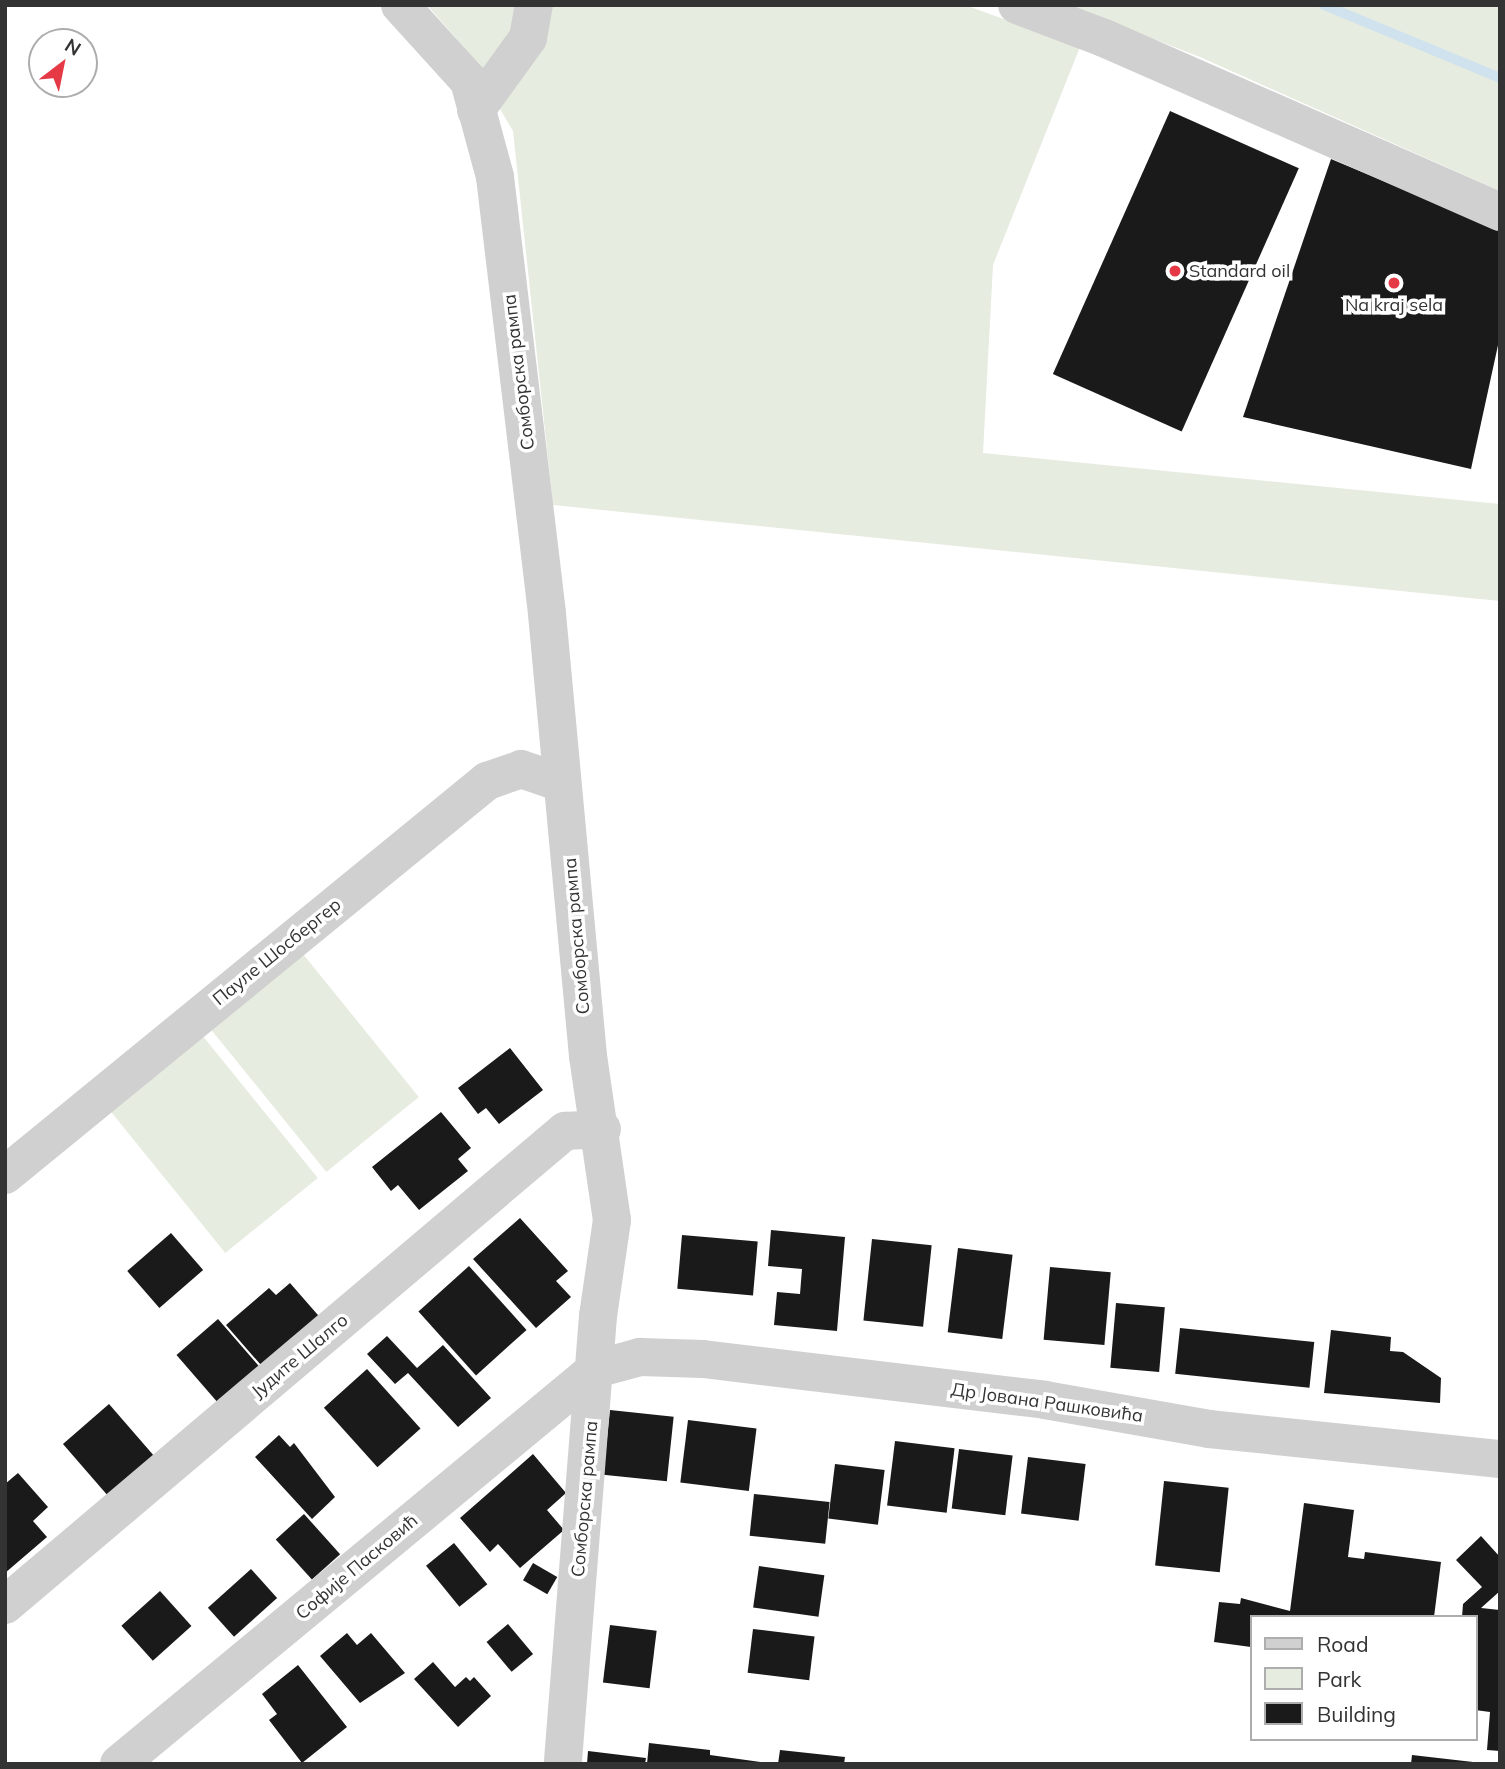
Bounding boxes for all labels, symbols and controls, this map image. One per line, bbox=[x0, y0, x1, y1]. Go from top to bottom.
north arrow bbox=[28, 28, 98, 98]
text: N bbox=[61, 33, 86, 61]
place label: Standard oil bbox=[1189, 260, 1290, 282]
marker: Standard oil bbox=[1167, 263, 1183, 279]
marker: Na kraj sela bbox=[1386, 275, 1402, 291]
street label: Сомборска рампа bbox=[499, 293, 539, 451]
place label: Na kraj sela bbox=[1345, 294, 1443, 316]
street label: Сомборска рампа bbox=[559, 857, 595, 1015]
street label: Пауле Шосбергер bbox=[209, 894, 345, 1010]
street label: Јудите Шалго bbox=[247, 1309, 353, 1403]
street label: Др Јована Рашковића bbox=[950, 1379, 1144, 1427]
street label: Сомборска рампа bbox=[567, 1420, 603, 1578]
street label: Софије Пасковић bbox=[292, 1510, 422, 1624]
legend bbox=[1250, 1615, 1477, 1741]
text: Road bbox=[1317, 1631, 1368, 1657]
text: Park bbox=[1317, 1666, 1361, 1692]
text: Building bbox=[1317, 1701, 1396, 1727]

